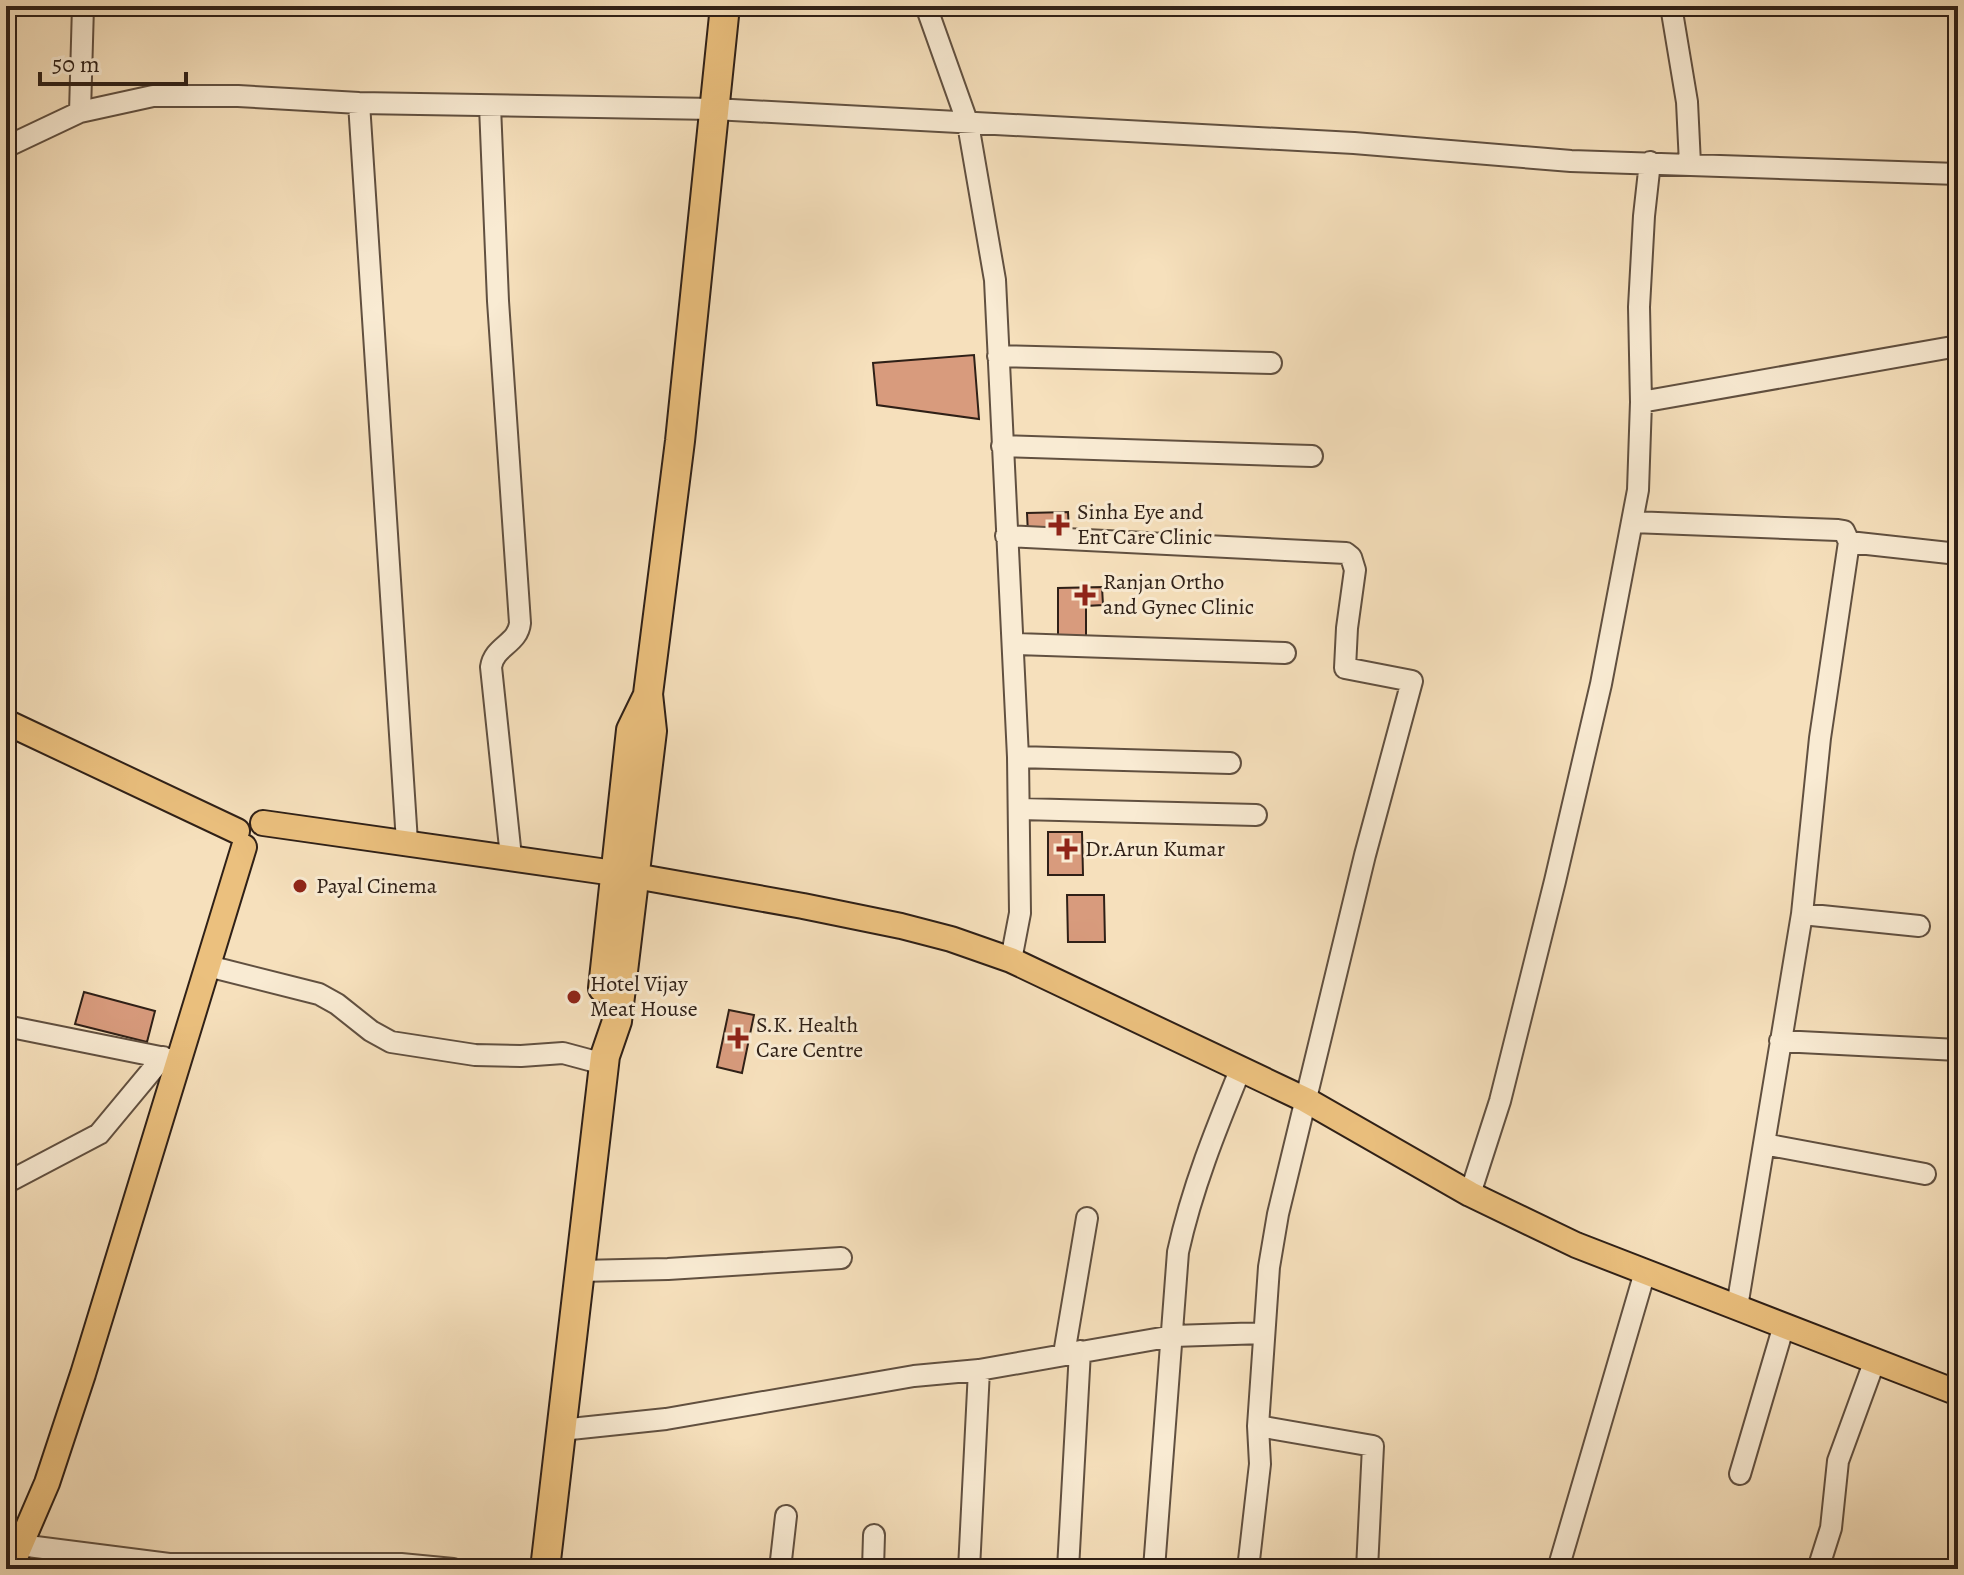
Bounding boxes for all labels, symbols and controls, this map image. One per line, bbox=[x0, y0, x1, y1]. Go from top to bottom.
scale bar bbox=[40, 36, 186, 86]
text: 50 m bbox=[52, 48, 100, 80]
place label: Sinha Eye and Ent Care Clinic bbox=[1077, 497, 1212, 552]
marker: Sinha Eye and Ent Care Clinic bbox=[1048, 514, 1070, 536]
place label: Ranjan Ortho and Gynec Clinic bbox=[1103, 567, 1254, 622]
marker: Ranjan Ortho and Gynec Clinic bbox=[1074, 584, 1096, 606]
place label: Dr.Arun Kumar bbox=[1085, 834, 1225, 864]
marker: Dr.Arun Kumar bbox=[1056, 838, 1078, 860]
place label: Payal Cinema bbox=[316, 871, 438, 901]
marker: Payal Cinema bbox=[291, 877, 309, 895]
place label: Hotel Vijay Meat House bbox=[590, 969, 698, 1024]
marker: Hotel Vijay Meat House bbox=[565, 988, 583, 1006]
place label: S.K. Health Care Centre bbox=[756, 1010, 863, 1065]
marker: S.K. Health Care Centre bbox=[727, 1027, 749, 1049]

